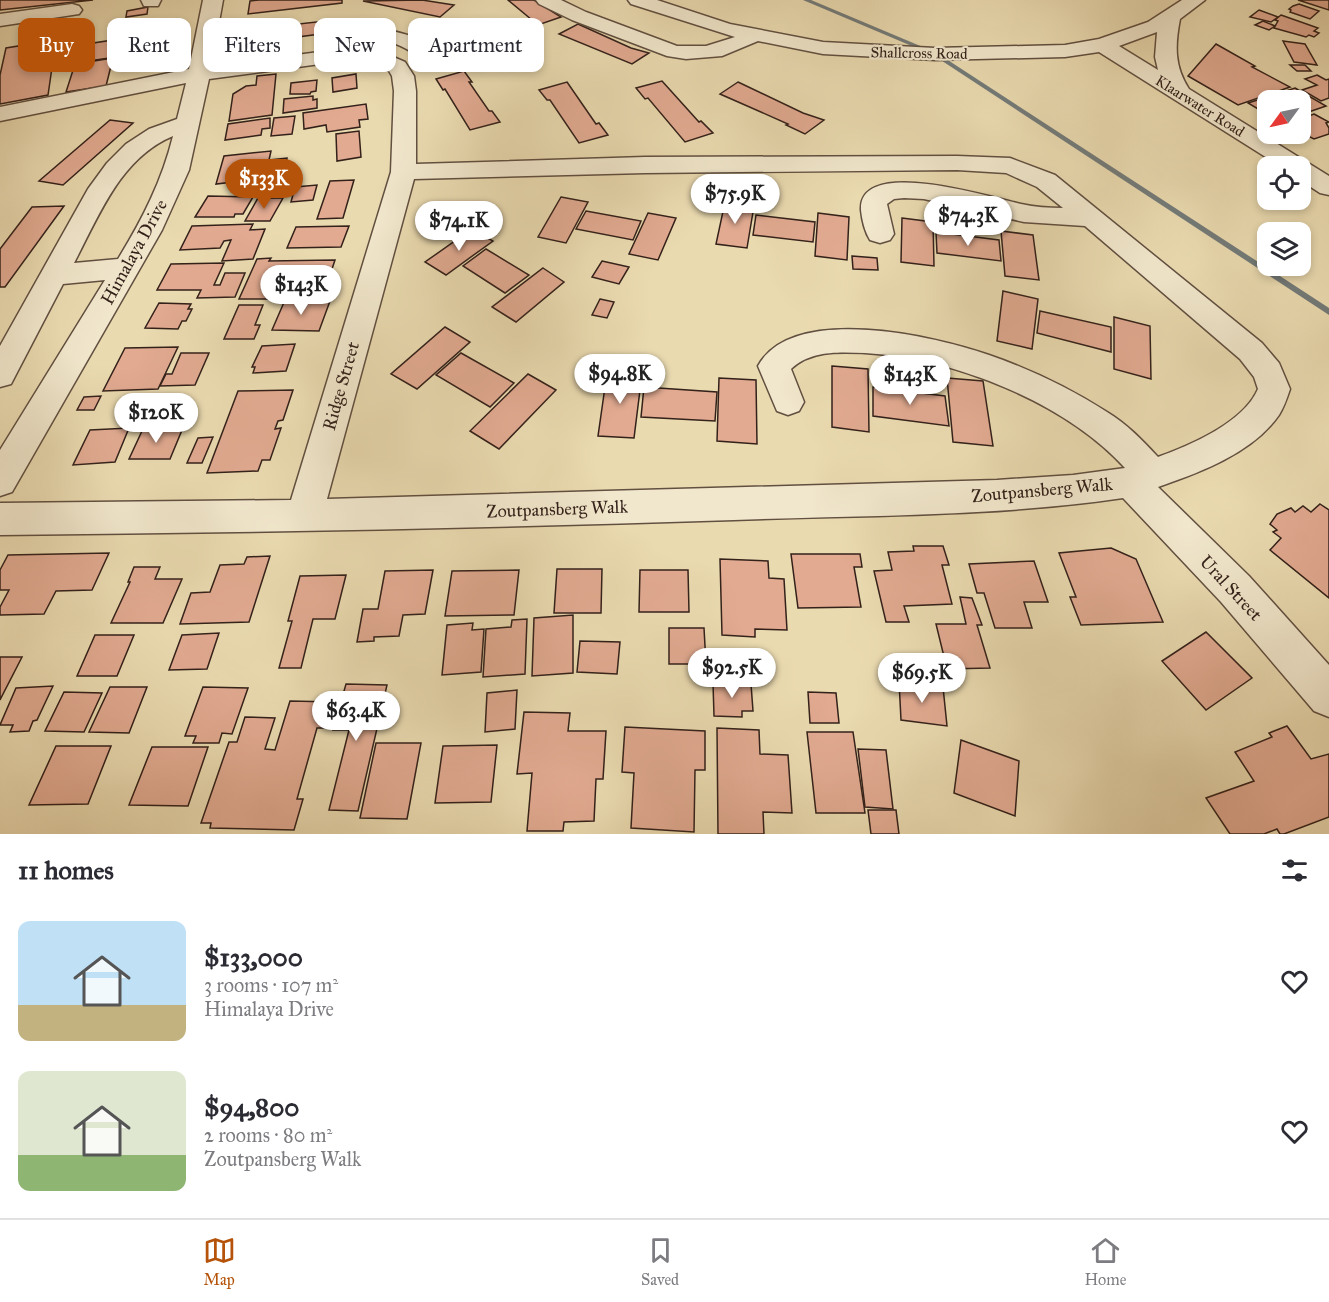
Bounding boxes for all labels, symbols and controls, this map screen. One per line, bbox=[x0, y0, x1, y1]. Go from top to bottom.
chip: Buy bbox=[18, 18, 95, 72]
chip: Rent bbox=[107, 18, 191, 72]
chip: Filters bbox=[203, 18, 302, 72]
chip: New bbox=[314, 18, 396, 72]
chip: Apartment bbox=[408, 18, 544, 72]
street label: Shallcross Road bbox=[870, 43, 968, 63]
street label: Klaarwater Road bbox=[1152, 71, 1248, 141]
north arrow bbox=[1257, 90, 1311, 144]
map controls bbox=[1257, 90, 1311, 276]
button: locate bbox=[1257, 156, 1311, 210]
pin: $133K bbox=[222, 159, 306, 210]
text: $133K bbox=[239, 166, 289, 190]
pin: $75.9K bbox=[686, 174, 784, 225]
text: $75.9K bbox=[705, 181, 765, 205]
street label: Himalaya Drive bbox=[96, 196, 172, 308]
pin: $74.3K bbox=[919, 196, 1017, 247]
pin: $74.1K bbox=[410, 201, 508, 252]
text: $74.3K bbox=[938, 203, 998, 227]
text: $74.1K bbox=[429, 208, 489, 232]
button: layers bbox=[1257, 222, 1311, 276]
pin: $143K bbox=[259, 265, 343, 316]
text: $143K bbox=[274, 272, 328, 296]
street label: Ridge Street bbox=[318, 339, 365, 433]
pin: $94.8K bbox=[571, 354, 669, 405]
pin: $143K bbox=[868, 355, 952, 406]
text: $94.8K bbox=[588, 361, 652, 385]
text: $143K bbox=[883, 362, 937, 386]
pin: $120K bbox=[114, 393, 198, 444]
text: $120K bbox=[128, 400, 184, 424]
street label: Zoutpansberg Walk bbox=[970, 473, 1114, 508]
street label: Zoutpansberg Walk bbox=[486, 496, 629, 523]
street label: Ural Street bbox=[1195, 551, 1267, 626]
pin: $92.5K bbox=[683, 648, 781, 699]
pin: $69.5K bbox=[873, 653, 971, 704]
text: $92.5K bbox=[702, 655, 762, 679]
text: $69.5K bbox=[892, 660, 952, 684]
pin: $63.4K bbox=[307, 691, 405, 742]
text: $63.4K bbox=[326, 698, 386, 722]
text: 11 homes bbox=[18, 854, 114, 886]
icon: filters bbox=[1278, 854, 1311, 887]
text: $133,000 bbox=[204, 941, 303, 973]
icon: home bbox=[66, 945, 138, 1017]
icon: heart bbox=[1278, 965, 1311, 998]
text: 3 rooms · 107 m² bbox=[204, 973, 338, 997]
text: Himalaya Drive bbox=[204, 997, 334, 1021]
text: $94,800 bbox=[204, 1091, 299, 1123]
icon: home bbox=[66, 1095, 138, 1167]
icon: heart bbox=[1278, 1115, 1311, 1148]
text: 2 rooms · 80 m² bbox=[204, 1123, 332, 1147]
text: Zoutpansberg Walk bbox=[204, 1147, 361, 1171]
tab: Map bbox=[203, 1234, 236, 1289]
tab: Saved bbox=[641, 1234, 679, 1289]
tab: Home bbox=[1084, 1234, 1126, 1289]

